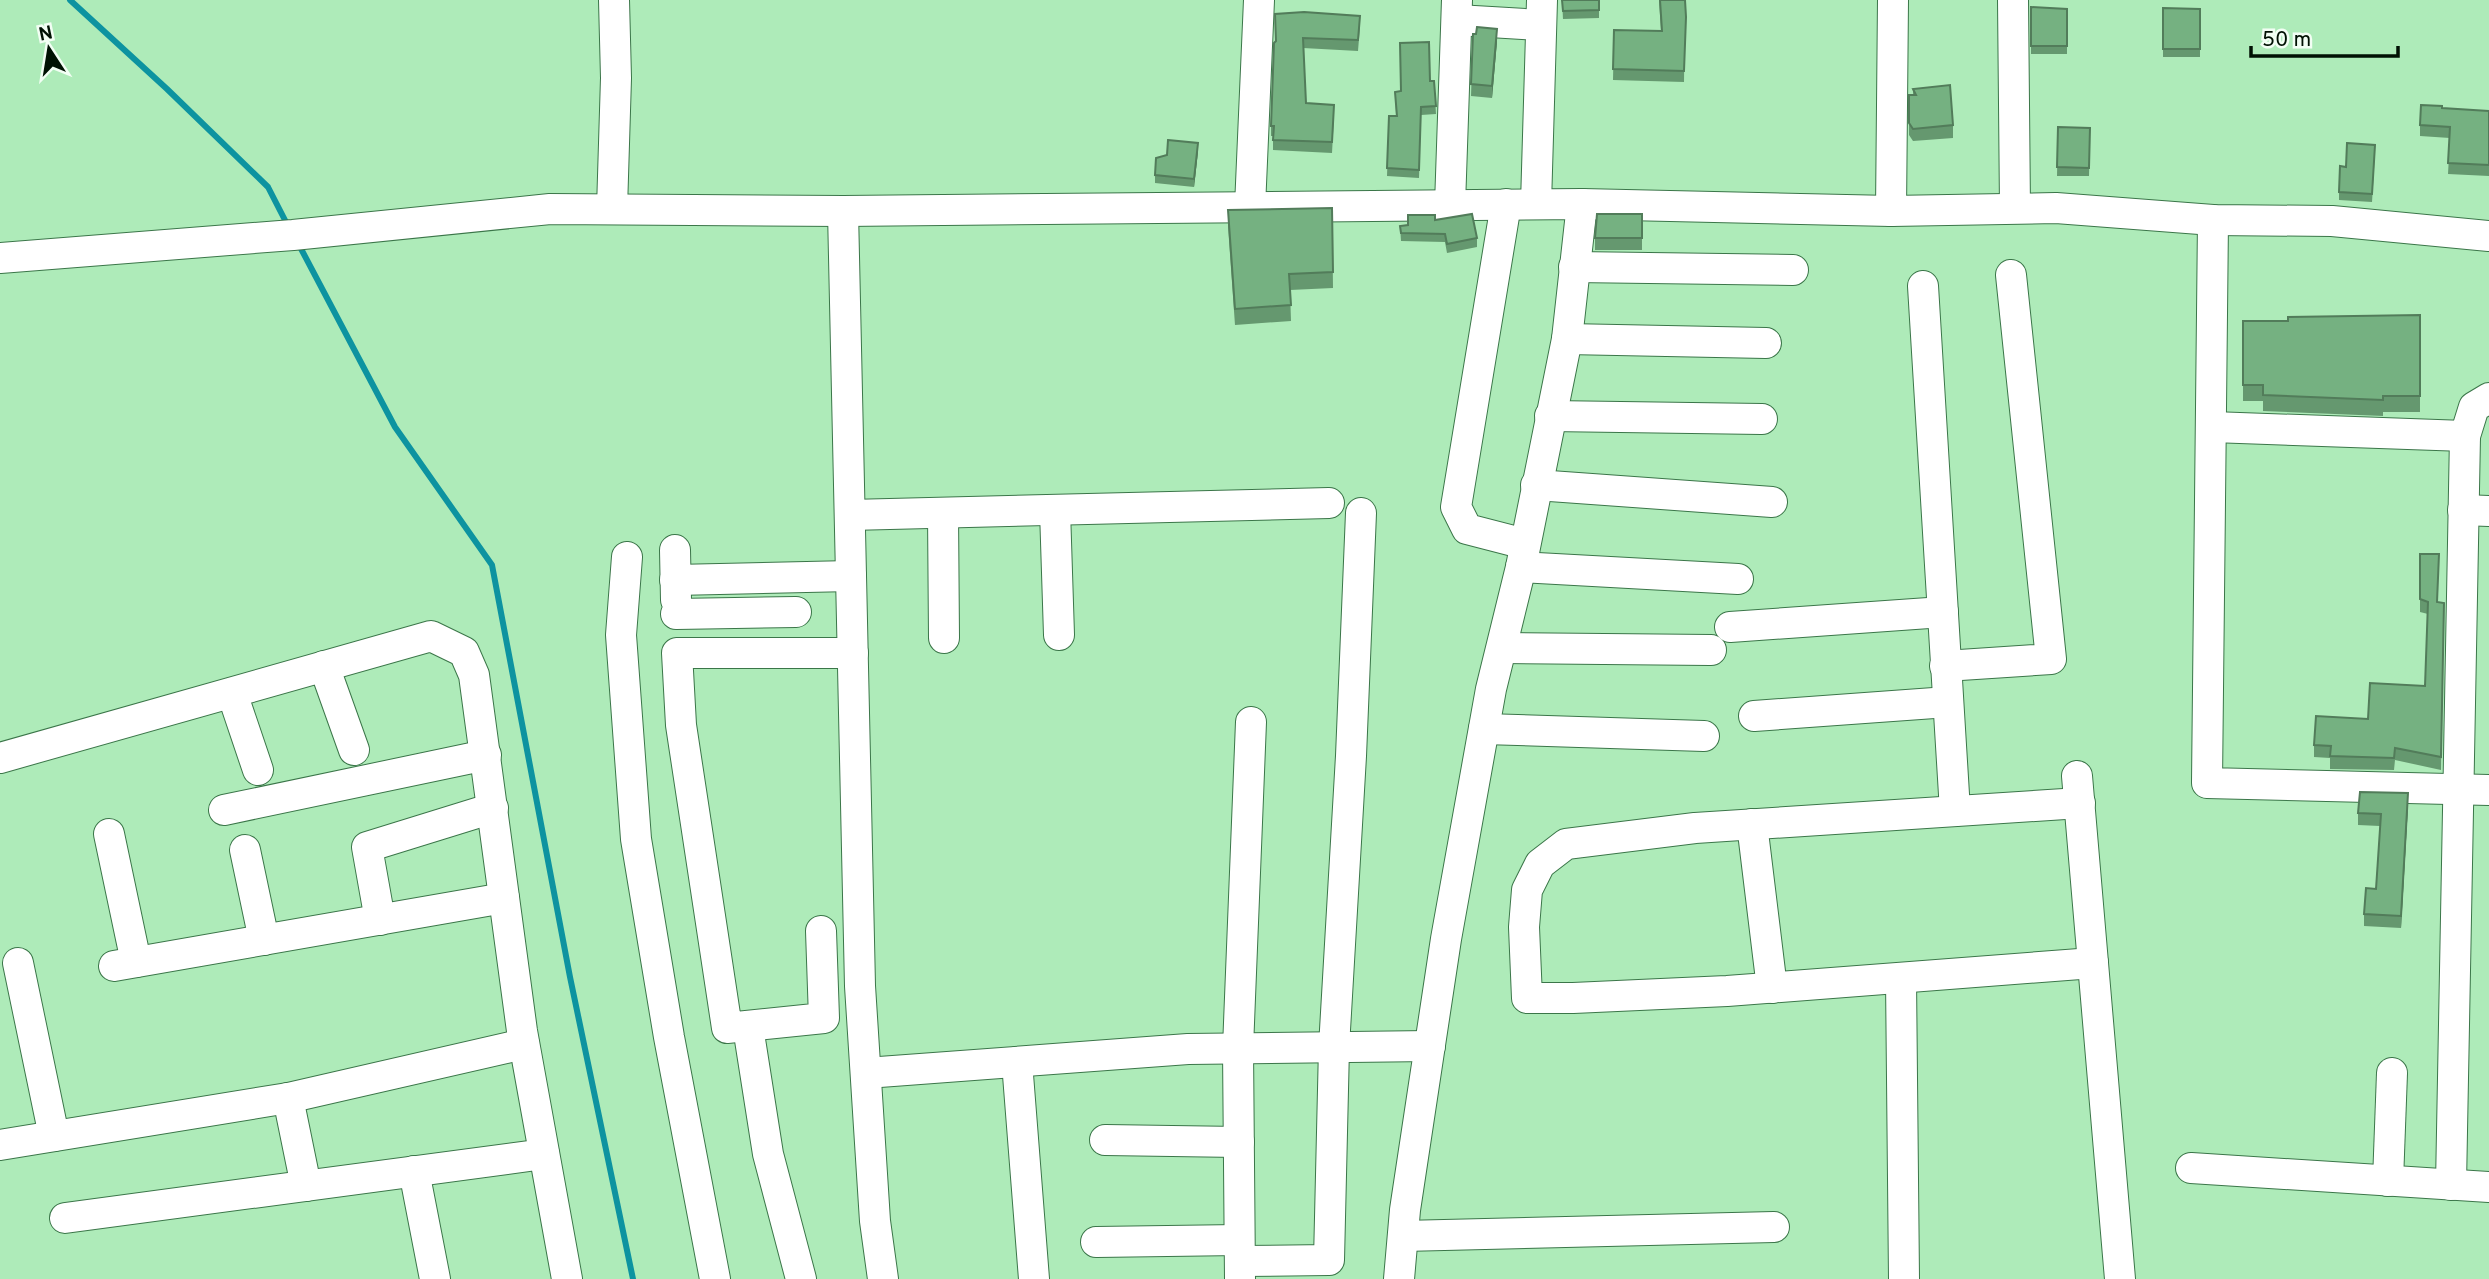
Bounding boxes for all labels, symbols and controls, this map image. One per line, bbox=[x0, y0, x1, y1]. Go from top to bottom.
north arrow bbox=[14, 14, 84, 84]
scale bar bbox=[2251, 14, 2398, 58]
text: N bbox=[37, 21, 55, 47]
text: 50 m bbox=[2262, 27, 2311, 54]

